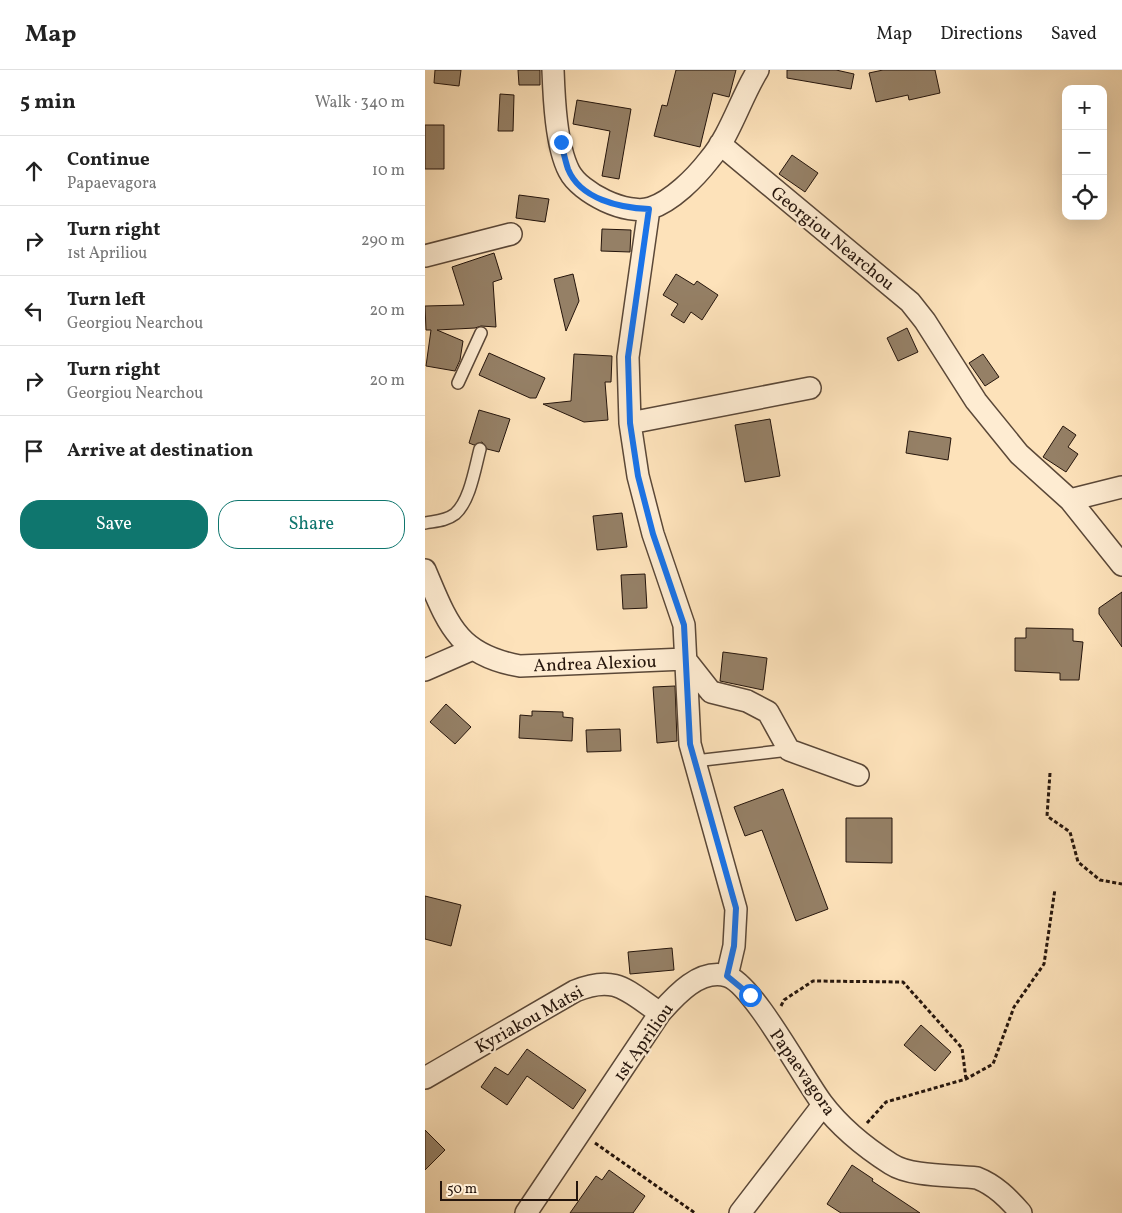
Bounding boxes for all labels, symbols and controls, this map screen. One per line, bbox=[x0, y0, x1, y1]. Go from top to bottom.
text: Map bbox=[25, 18, 76, 52]
text: Map bbox=[876, 22, 912, 47]
text: Directions bbox=[940, 22, 1023, 47]
text: Saved bbox=[1051, 22, 1097, 47]
map controls bbox=[1062, 85, 1107, 220]
button: + bbox=[1062, 85, 1107, 130]
text: 5 min bbox=[20, 88, 76, 117]
text: Walk · 340 m bbox=[315, 92, 405, 114]
button: − bbox=[1062, 130, 1107, 175]
route end bbox=[550, 131, 573, 154]
text: Continue bbox=[67, 147, 150, 173]
icon: ahead bbox=[20, 157, 48, 185]
text: 10 m bbox=[372, 160, 405, 182]
text: Papaevagora bbox=[67, 173, 157, 195]
button: locate bbox=[1062, 175, 1107, 220]
street label: Georgiou Nearchou bbox=[765, 181, 899, 297]
text: Turn right bbox=[67, 217, 160, 243]
icon: right bbox=[20, 227, 48, 255]
text: 290 m bbox=[361, 230, 405, 252]
text: 1st Apriliou bbox=[67, 243, 147, 265]
text: Turn left bbox=[67, 287, 146, 313]
icon: left bbox=[20, 297, 48, 325]
text: 20 m bbox=[370, 300, 405, 322]
text: Georgiou Nearchou bbox=[67, 313, 203, 335]
text: Turn right bbox=[67, 357, 160, 383]
icon: right bbox=[20, 367, 48, 395]
text: 20 m bbox=[370, 370, 405, 392]
text: Georgiou Nearchou bbox=[67, 383, 203, 405]
icon: arrive bbox=[20, 437, 48, 465]
text: Arrive at destination bbox=[67, 438, 253, 464]
button: Save bbox=[20, 500, 208, 549]
button: Share bbox=[218, 500, 405, 549]
street label: Andrea Alexiou bbox=[533, 650, 657, 679]
street label: Kyriakou Matsi bbox=[471, 980, 588, 1060]
route start bbox=[739, 984, 762, 1007]
street label: 1st Apriliou bbox=[608, 999, 680, 1087]
street label: Papaevagora bbox=[763, 1024, 841, 1121]
scale bar bbox=[440, 1178, 577, 1201]
text: 50 m bbox=[447, 1180, 477, 1199]

